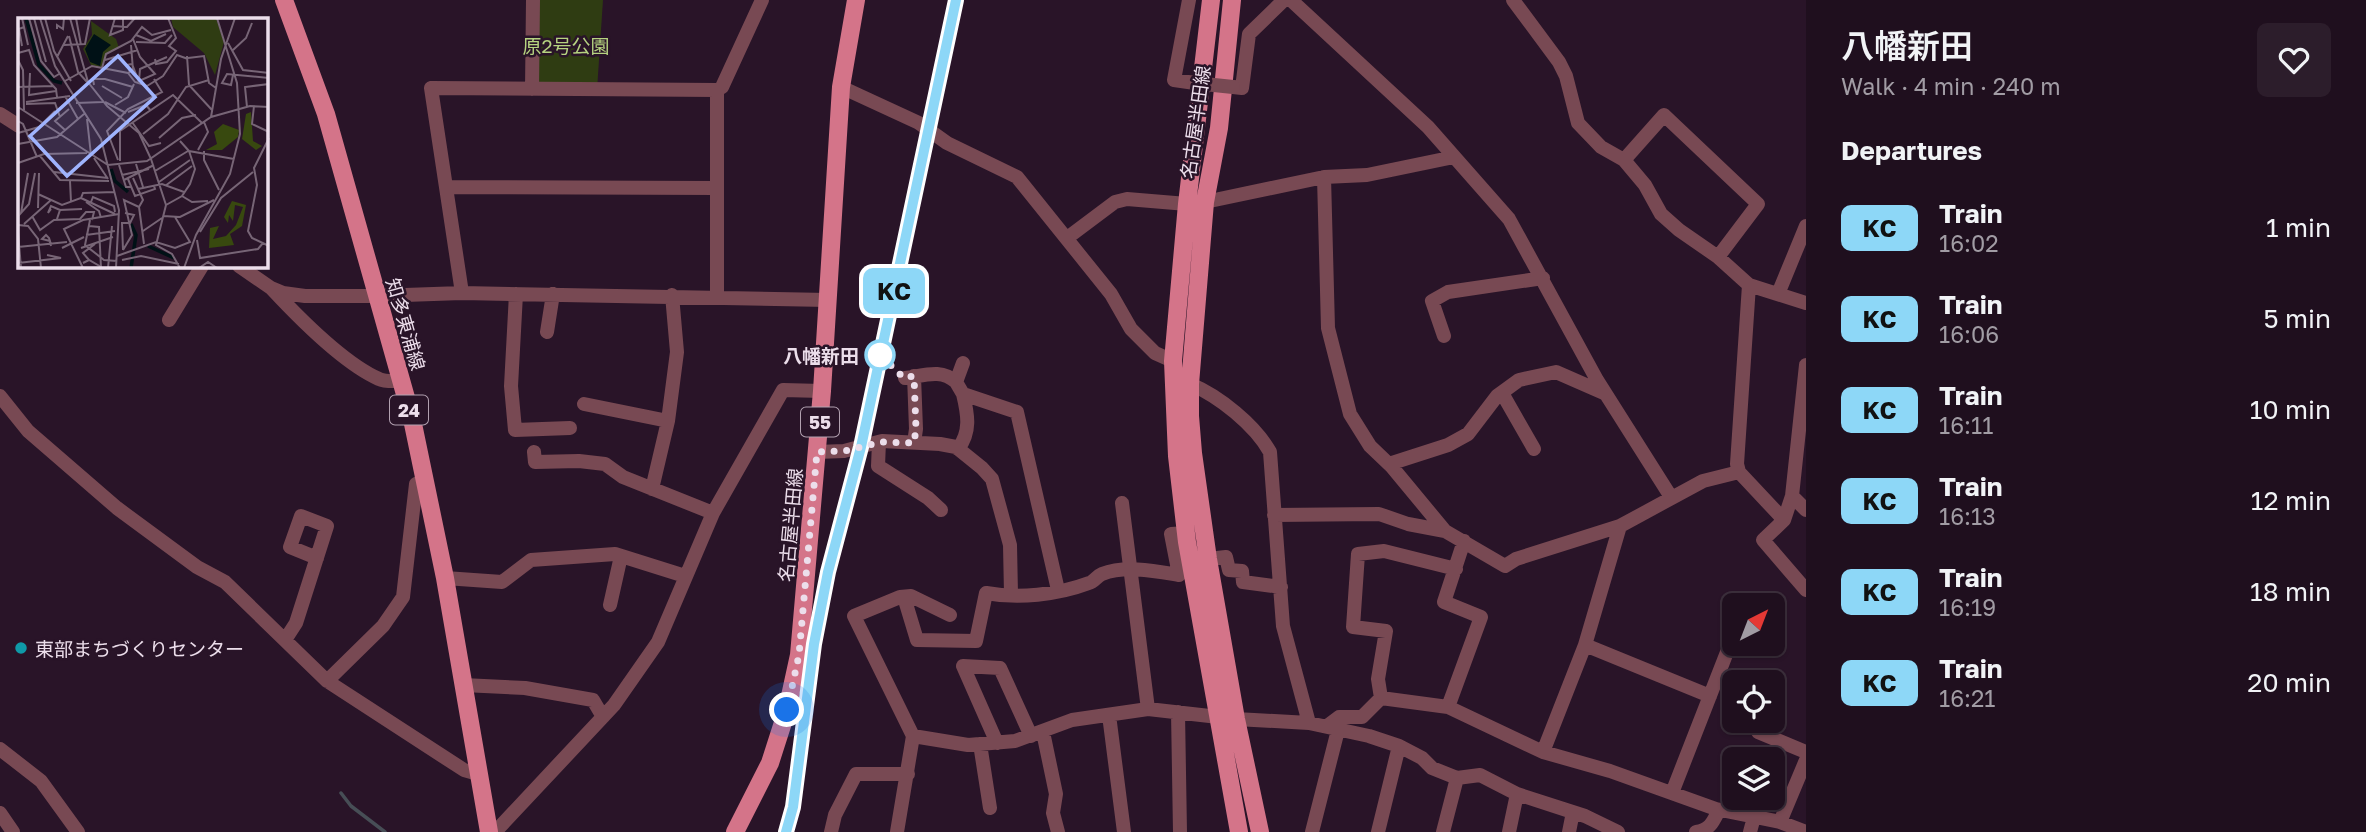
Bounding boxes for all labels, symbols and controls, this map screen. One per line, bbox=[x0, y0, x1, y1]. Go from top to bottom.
inset map bbox=[18, 18, 268, 268]
button: heart bbox=[2257, 23, 2331, 97]
text: 八幡新田 bbox=[1841, 26, 1973, 65]
park label: 原2号公園 bbox=[522, 34, 610, 57]
street label: 名古屋半田線 bbox=[1176, 64, 1214, 180]
text: Walk · 4 min · 240 m bbox=[1841, 72, 2061, 100]
text: Departures bbox=[1841, 135, 1982, 166]
text: Train bbox=[1939, 198, 2003, 229]
text: 1 min bbox=[2266, 212, 2331, 243]
text: KC bbox=[1863, 213, 1896, 242]
text: 16:02 bbox=[1939, 229, 1999, 257]
line badge: KC bbox=[862, 268, 926, 314]
street label: 知多東浦線 bbox=[382, 275, 430, 373]
text: KC bbox=[877, 276, 911, 305]
text: Train bbox=[1939, 289, 2003, 320]
text: 5 min bbox=[2263, 303, 2331, 334]
text: KC bbox=[1863, 304, 1896, 333]
text: 16:06 bbox=[1939, 320, 1999, 348]
marker: 八幡新田 bbox=[865, 340, 895, 370]
place label: 八幡新田 bbox=[783, 344, 859, 367]
text: Train bbox=[1939, 380, 2003, 411]
text: 10 min bbox=[2250, 394, 2331, 425]
text: KC bbox=[1863, 395, 1896, 424]
road number: 24 bbox=[390, 396, 428, 424]
road number: 55 bbox=[801, 408, 839, 436]
text: 16:11 bbox=[1939, 411, 1993, 439]
street label: 名古屋半田線 bbox=[774, 467, 806, 583]
text: Train bbox=[1939, 471, 2003, 502]
text: 12 min bbox=[2251, 485, 2331, 516]
text: KC bbox=[1863, 486, 1896, 515]
text: 16:13 bbox=[1939, 502, 1996, 530]
text: Train bbox=[1939, 562, 2003, 593]
text: 18 min bbox=[2250, 576, 2331, 607]
text: KC bbox=[1863, 577, 1896, 606]
north arrow bbox=[1722, 593, 1785, 656]
map controls bbox=[1722, 593, 1785, 810]
text: 16:19 bbox=[1939, 593, 1996, 621]
place label: 東部まちづくりセンター bbox=[35, 637, 244, 660]
marker: 東部まちづくりセンター bbox=[13, 640, 29, 656]
text: Train bbox=[1939, 653, 2003, 684]
text: 20 min bbox=[2247, 667, 2331, 698]
text: KC bbox=[1863, 668, 1896, 697]
button: locate bbox=[1722, 670, 1785, 733]
text: 16:21 bbox=[1939, 684, 1995, 712]
your location bbox=[769, 692, 804, 727]
button: layers bbox=[1722, 747, 1785, 810]

